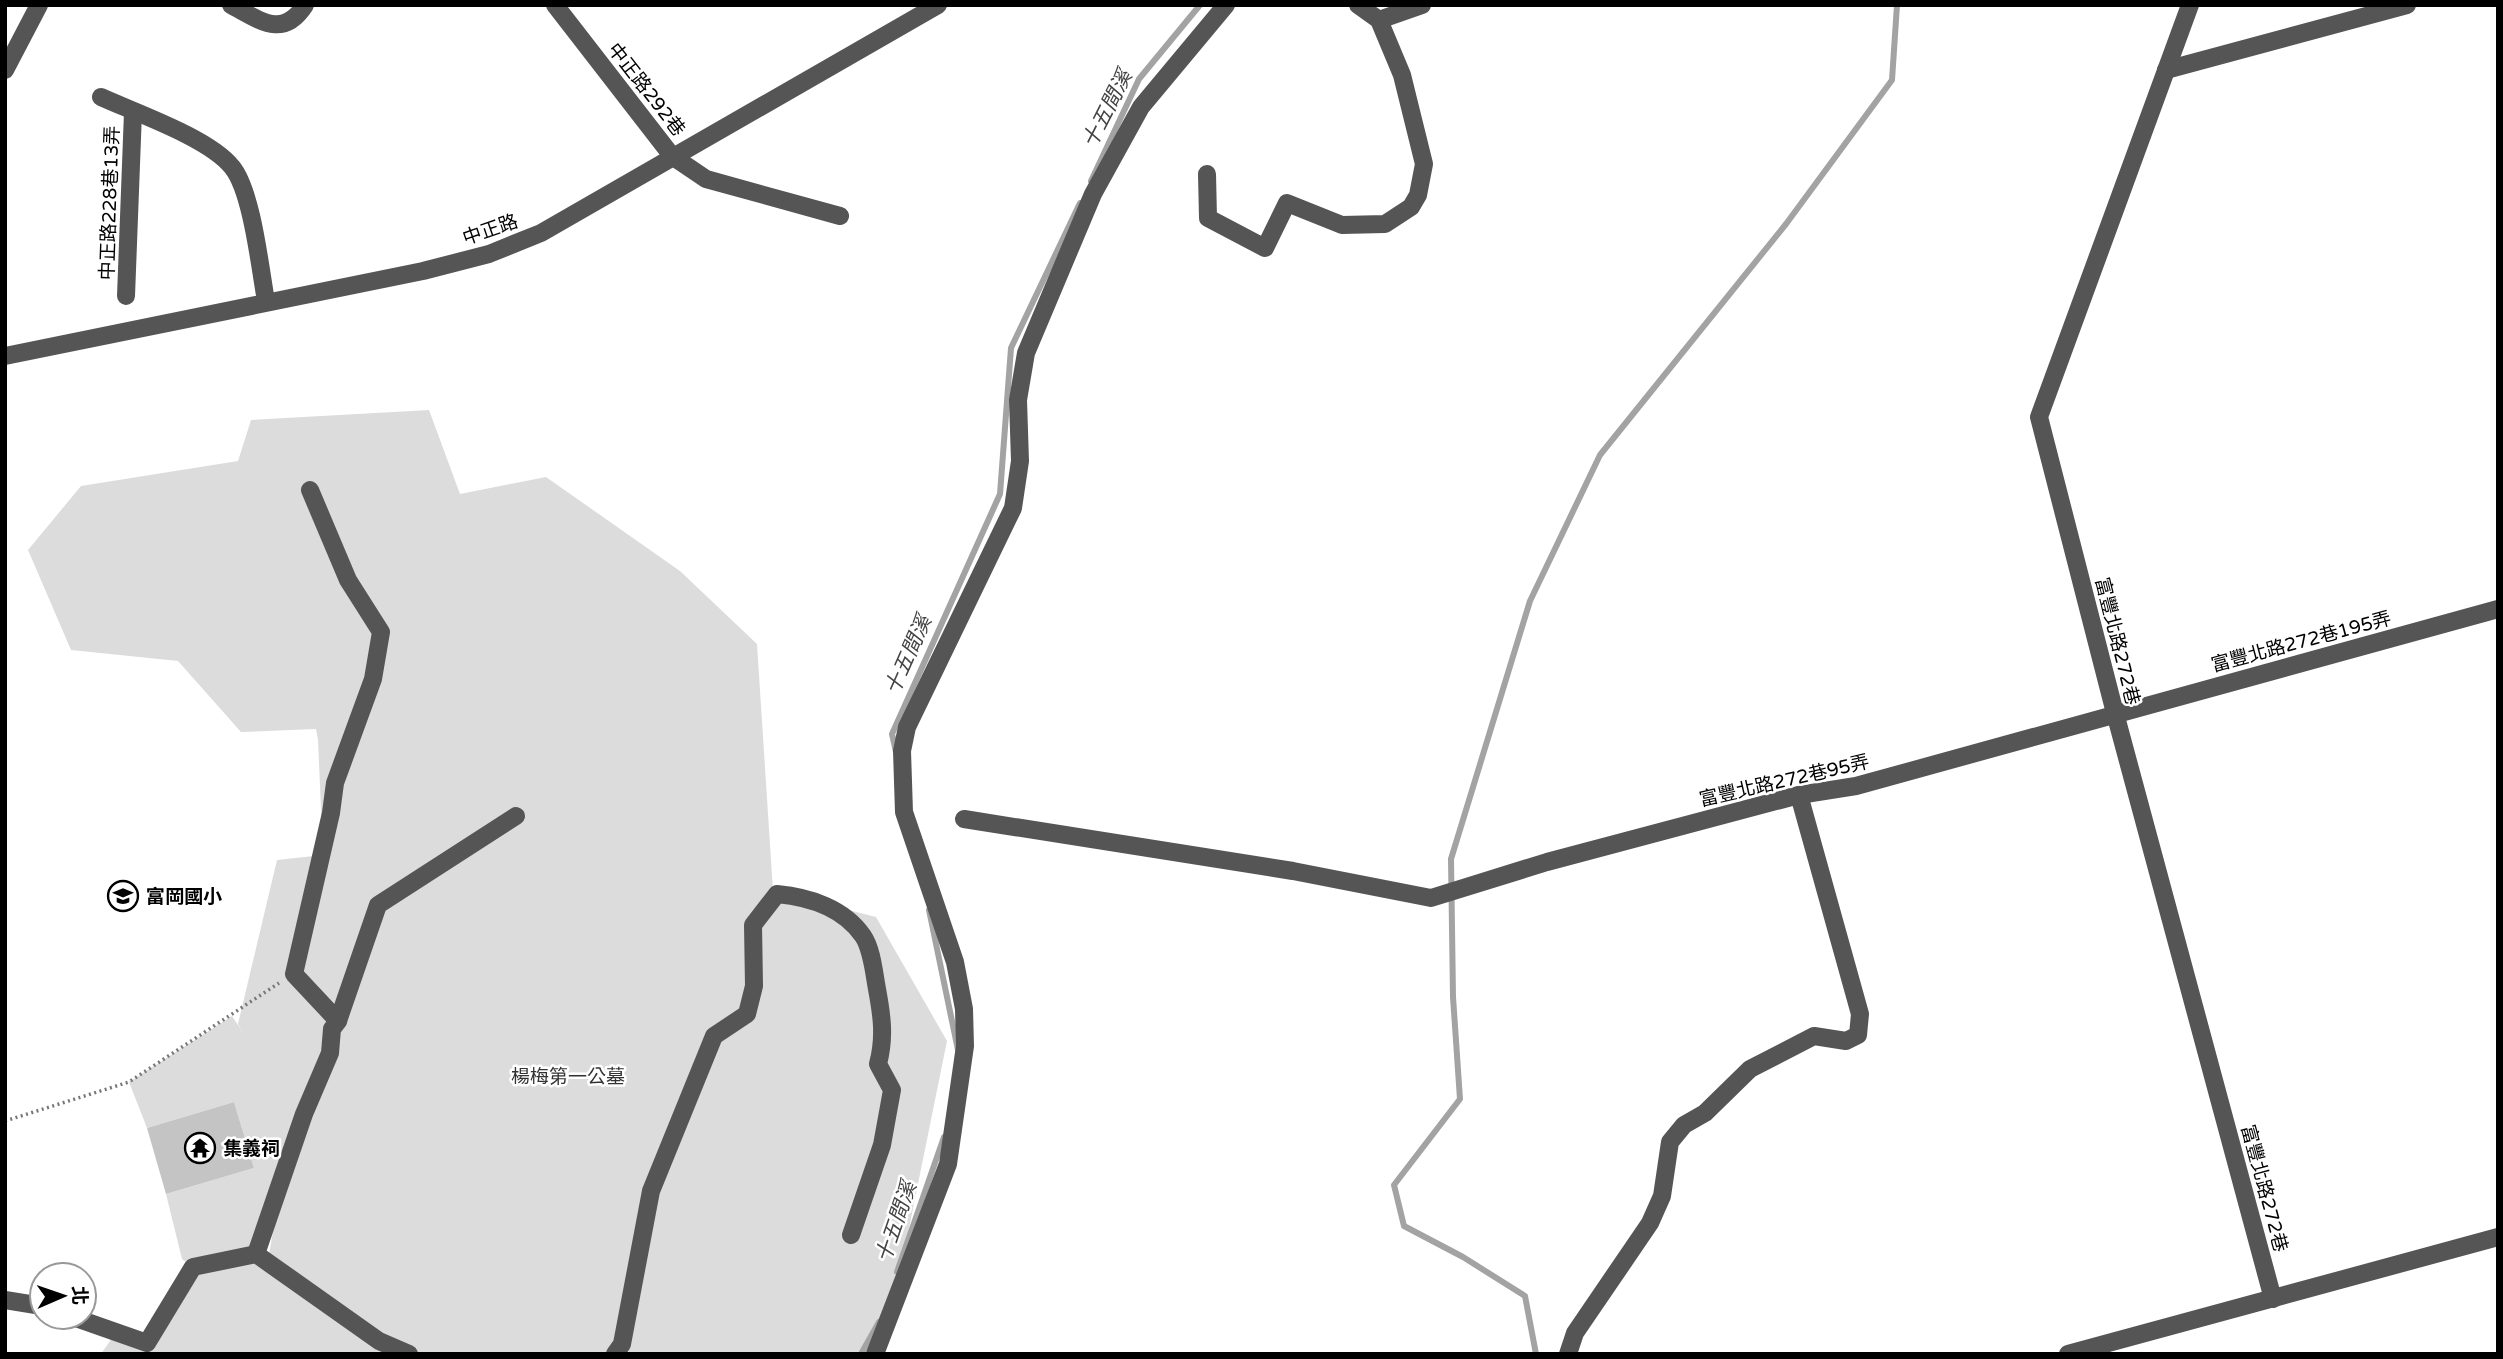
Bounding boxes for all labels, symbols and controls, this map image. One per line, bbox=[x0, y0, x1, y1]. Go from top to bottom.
street label: 中正路292巷 bbox=[603, 39, 689, 140]
water label: 十五間溪 bbox=[1077, 63, 1139, 152]
street label: 中正路228巷13弄 bbox=[96, 125, 124, 281]
street label: 中正路 bbox=[460, 210, 521, 250]
street label: 富豐北路272巷 bbox=[2091, 575, 2144, 707]
street label: 富豐北路272巷195弄 bbox=[2209, 607, 2394, 677]
water label: 十五間溪 bbox=[880, 609, 938, 699]
street label: 富豐北路272巷95弄 bbox=[1697, 751, 1871, 811]
school or university icon: 富岡國小 bbox=[106, 879, 140, 913]
place label: 富岡國小 bbox=[146, 886, 222, 908]
park label: 楊梅第一公墓 bbox=[511, 1066, 625, 1088]
street label: 富豐北路272巷 bbox=[2236, 1122, 2292, 1254]
temple icon: 集義祠 bbox=[183, 1131, 217, 1165]
place label: 集義祠 bbox=[223, 1138, 280, 1160]
water label: 十五間溪 bbox=[871, 1176, 923, 1266]
north arrow bbox=[28, 1261, 98, 1331]
text: 北 bbox=[68, 1286, 90, 1305]

